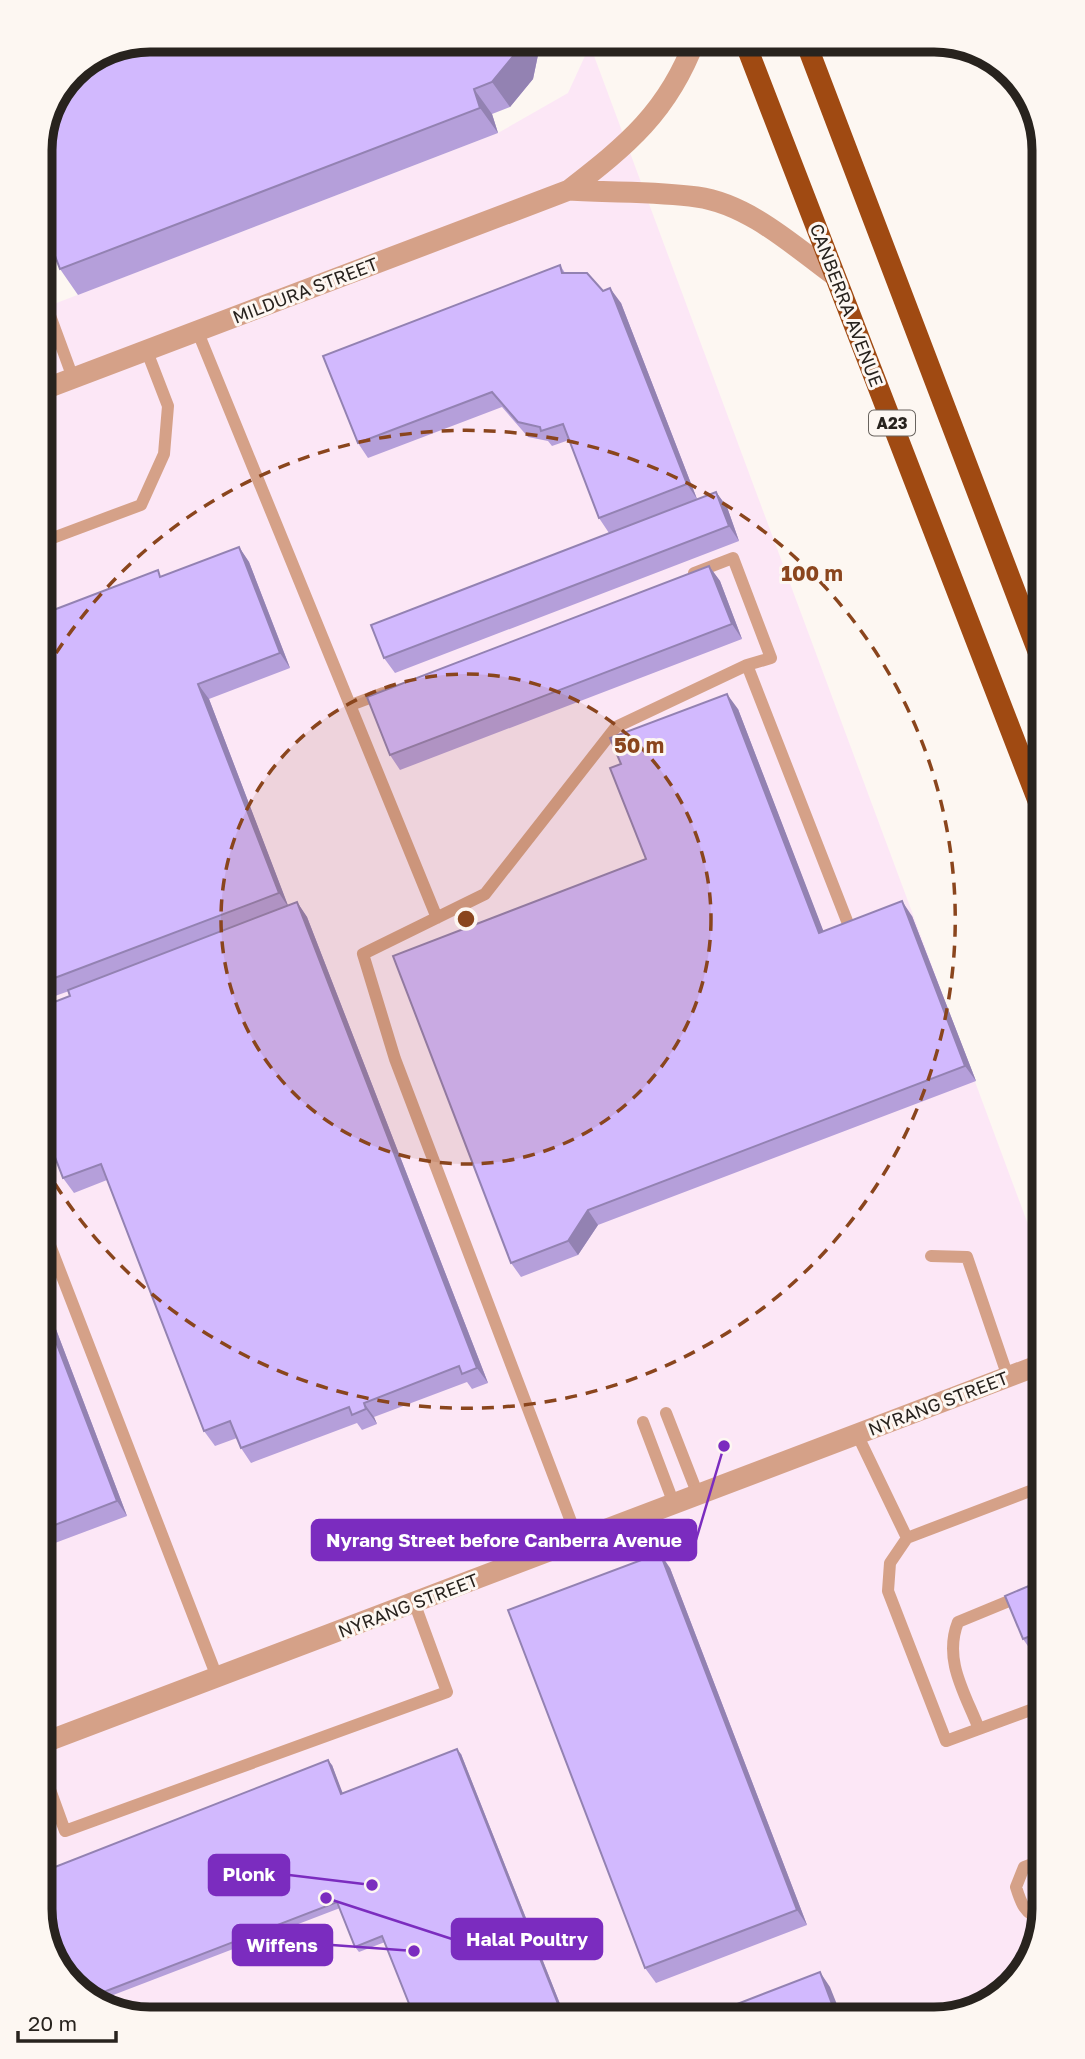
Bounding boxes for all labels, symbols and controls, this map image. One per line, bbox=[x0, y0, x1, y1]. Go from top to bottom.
street label: CANBERRA AVENUE bbox=[806, 220, 888, 390]
street label: MILDURA STREET bbox=[229, 252, 381, 328]
road number: A23 bbox=[869, 410, 915, 436]
text: 100 m bbox=[781, 560, 843, 586]
text: 50 m bbox=[614, 732, 664, 758]
centre of rings bbox=[454, 907, 478, 931]
street label: NYRANG STREET bbox=[865, 1366, 1011, 1440]
callout: Nyrang Street before Canberra Avenue bbox=[312, 1520, 696, 1560]
text: Nyrang Street before Canberra Avenue bbox=[326, 1528, 682, 1551]
street label: NYRANG STREET bbox=[335, 1568, 481, 1642]
callout: Plonk bbox=[209, 1855, 289, 1895]
text: Plonk bbox=[223, 1862, 275, 1885]
callout: Halal Poultry bbox=[452, 1919, 602, 1959]
callout: Wiffens bbox=[233, 1925, 332, 1965]
text: Halal Poultry bbox=[466, 1927, 589, 1950]
text: Wiffens bbox=[246, 1933, 318, 1956]
scale bar bbox=[18, 2000, 116, 2044]
text: 20 m bbox=[28, 2010, 77, 2036]

